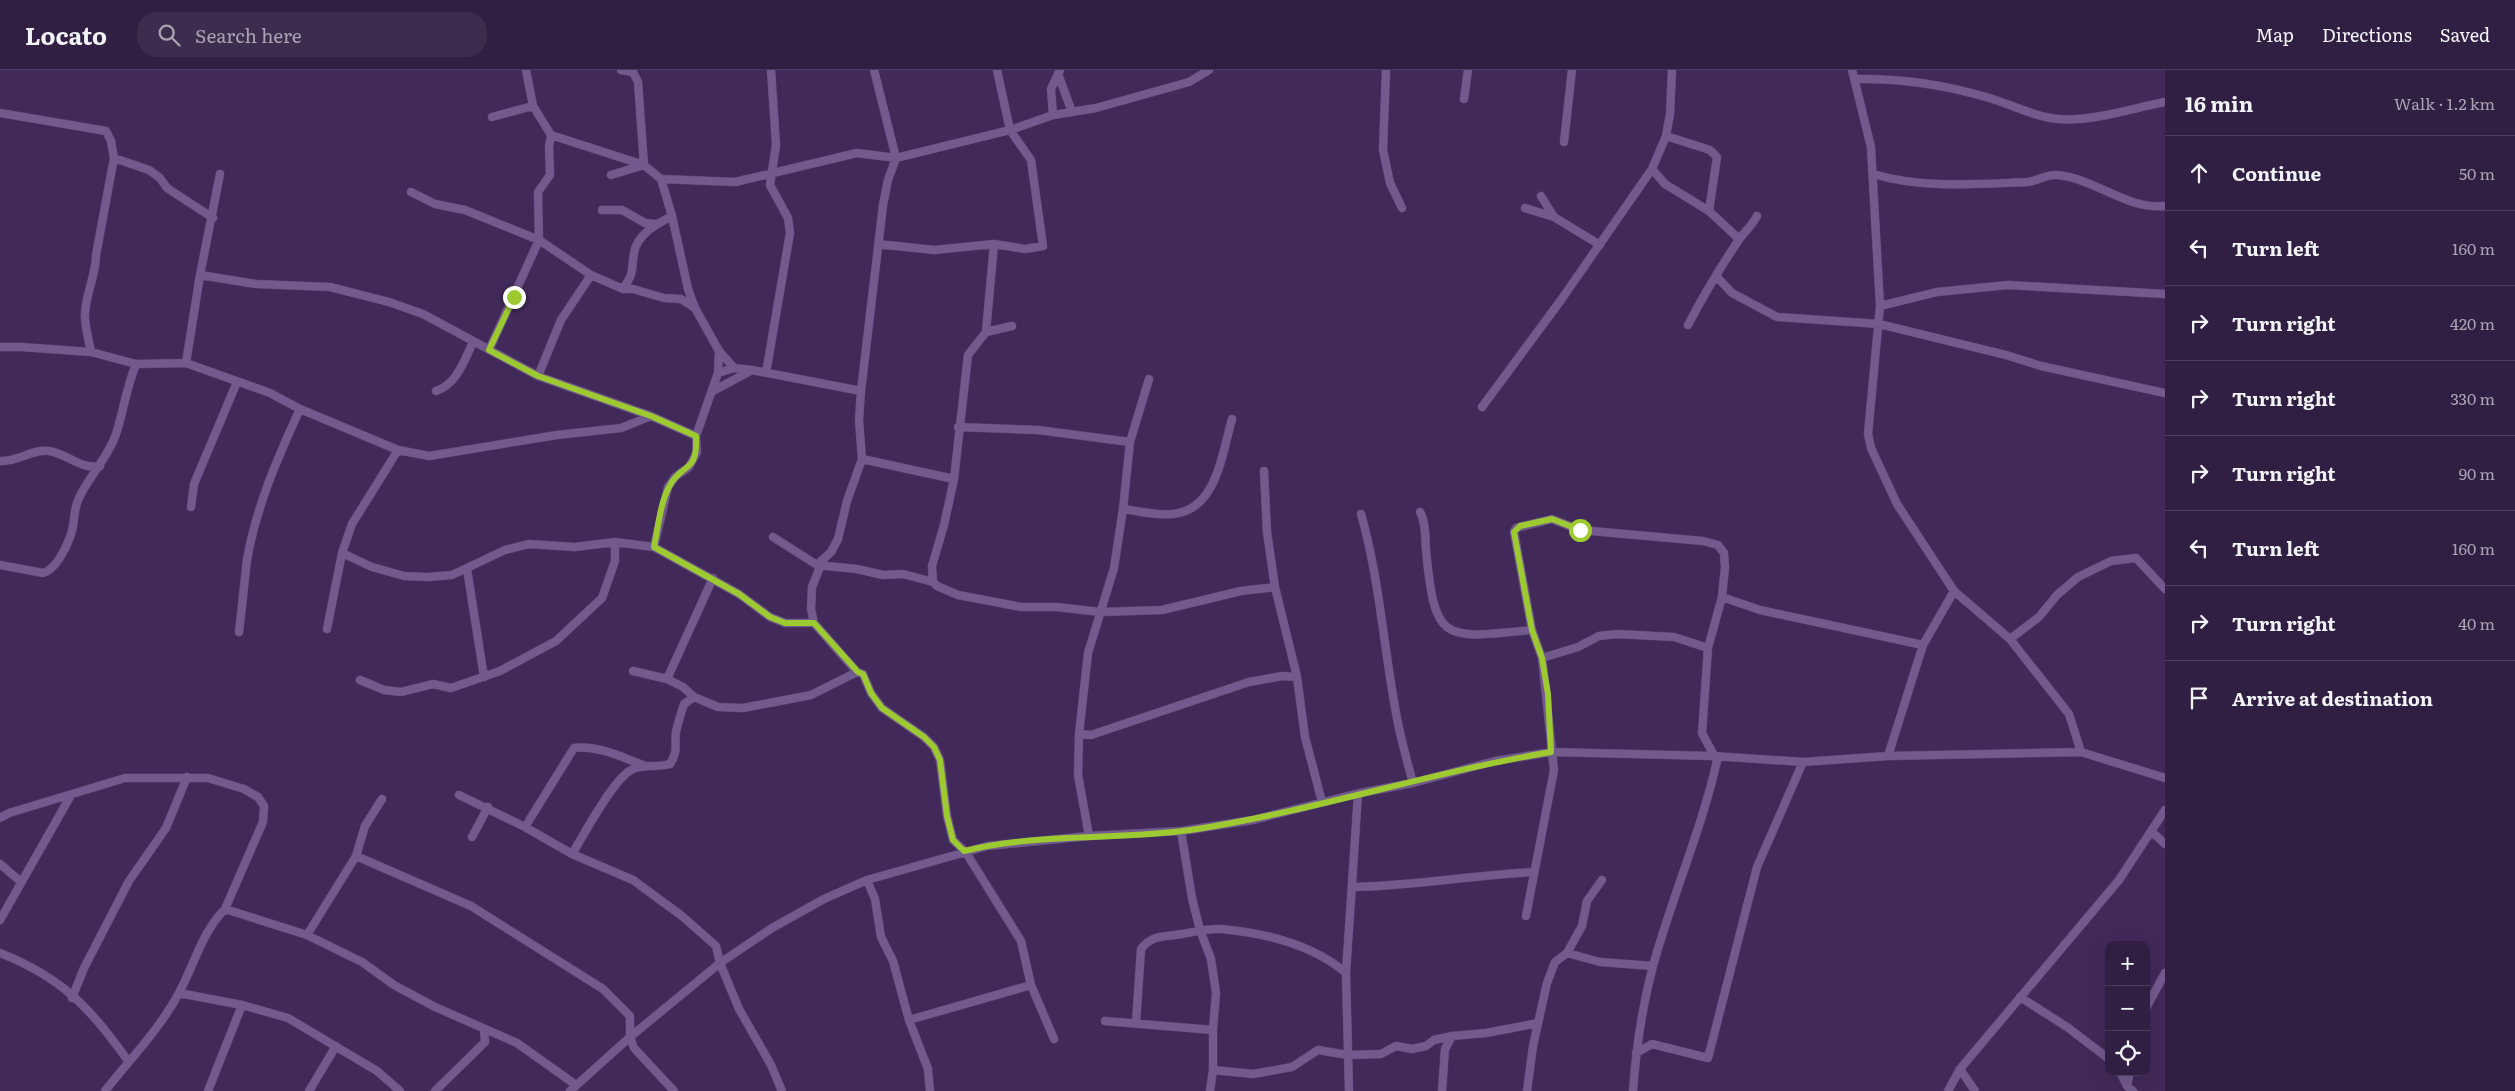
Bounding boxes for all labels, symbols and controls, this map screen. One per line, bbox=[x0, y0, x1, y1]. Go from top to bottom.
search box bbox=[137, 12, 487, 57]
text: Locato bbox=[25, 17, 107, 52]
icon: search bbox=[155, 21, 183, 49]
text: Search here bbox=[195, 21, 302, 49]
text: Map bbox=[2256, 21, 2294, 48]
text: Directions bbox=[2322, 21, 2412, 48]
text: Saved bbox=[2440, 21, 2490, 48]
text: 16 min bbox=[2185, 87, 2253, 118]
text: Walk · 1.2 km bbox=[2394, 91, 2495, 115]
icon: ahead bbox=[2185, 159, 2213, 187]
text: Continue bbox=[2232, 159, 2321, 187]
text: 50 m bbox=[2459, 161, 2495, 185]
icon: left bbox=[2185, 234, 2213, 262]
text: Turn left bbox=[2232, 234, 2319, 262]
text: 160 m bbox=[2452, 236, 2495, 260]
route end bbox=[503, 286, 526, 309]
icon: right bbox=[2185, 309, 2213, 337]
text: Turn right bbox=[2232, 309, 2336, 337]
text: 420 m bbox=[2450, 311, 2495, 335]
icon: right bbox=[2185, 384, 2213, 412]
text: Turn right bbox=[2232, 384, 2336, 412]
text: 330 m bbox=[2450, 386, 2495, 410]
icon: right bbox=[2185, 459, 2213, 487]
text: Turn right bbox=[2232, 459, 2336, 487]
text: 90 m bbox=[2459, 461, 2495, 485]
route start bbox=[1569, 519, 1592, 542]
icon: left bbox=[2185, 534, 2213, 562]
text: Turn left bbox=[2232, 534, 2319, 562]
text: 160 m bbox=[2452, 536, 2495, 560]
icon: right bbox=[2185, 609, 2213, 637]
text: Turn right bbox=[2232, 609, 2336, 637]
text: 40 m bbox=[2458, 611, 2495, 635]
icon: arrive bbox=[2185, 684, 2213, 712]
text: Arrive at destination bbox=[2232, 684, 2433, 712]
map controls bbox=[2105, 941, 2150, 1076]
button: + bbox=[2105, 941, 2150, 986]
button: − bbox=[2105, 986, 2150, 1031]
button: locate bbox=[2105, 1031, 2150, 1076]

